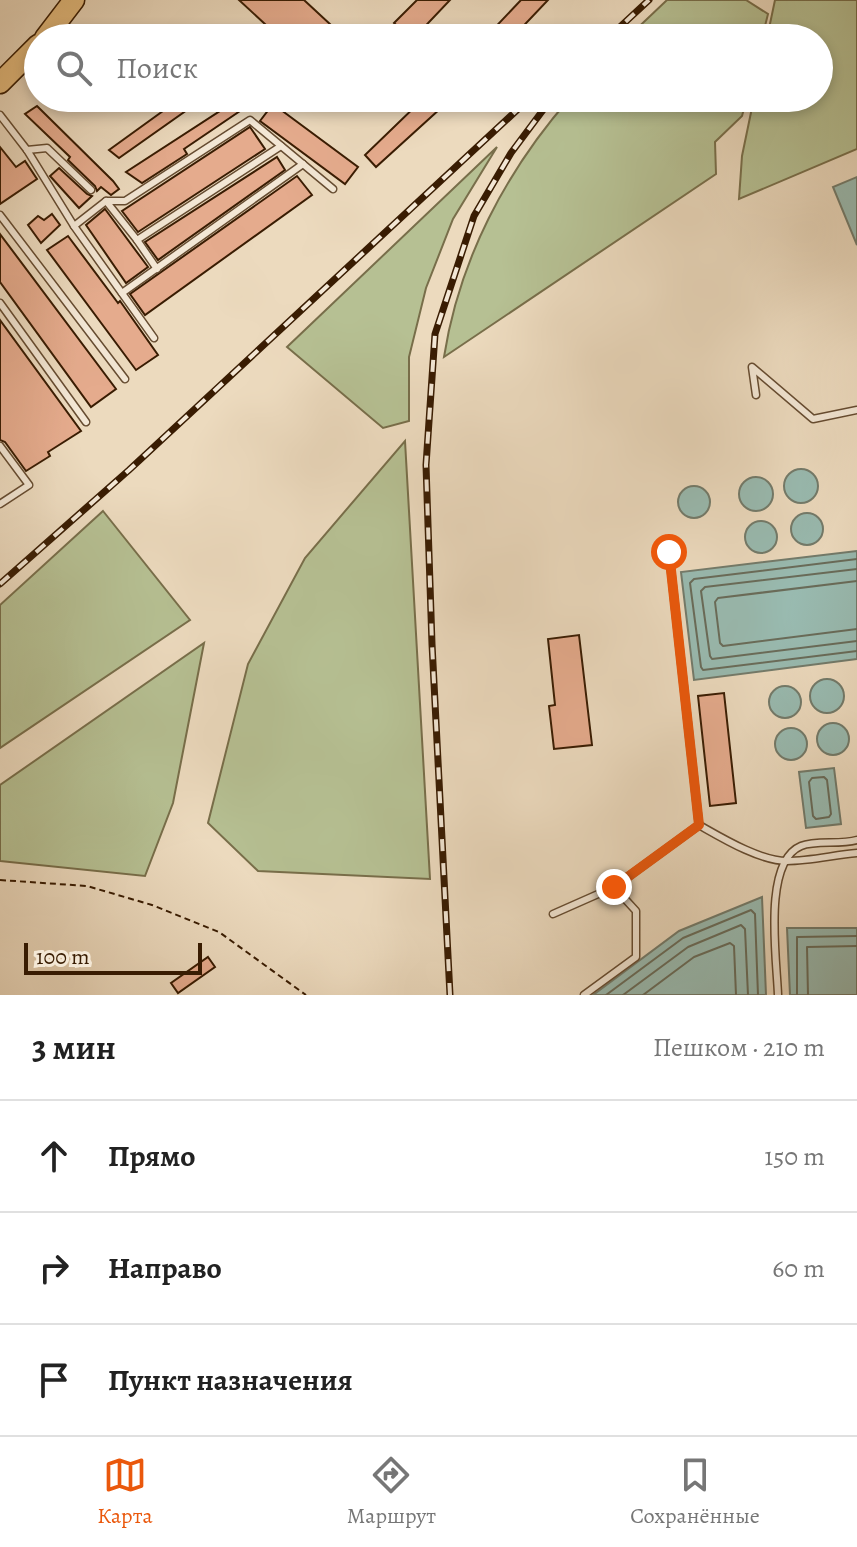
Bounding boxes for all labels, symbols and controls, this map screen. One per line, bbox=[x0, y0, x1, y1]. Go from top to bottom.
search box bbox=[24, 24, 833, 112]
icon: search bbox=[52, 46, 96, 90]
text: Поиск bbox=[116, 48, 198, 88]
route start bbox=[651, 534, 687, 570]
route end bbox=[596, 869, 632, 905]
scale bar bbox=[24, 939, 202, 975]
text: 100 m bbox=[36, 942, 90, 972]
text: 3 мин bbox=[32, 1024, 116, 1071]
text: Пешком · 210 m bbox=[653, 1030, 825, 1065]
icon: ahead bbox=[32, 1134, 76, 1178]
text: Прямо bbox=[108, 1136, 195, 1176]
text: 150 m bbox=[764, 1139, 825, 1174]
icon: right bbox=[32, 1246, 76, 1290]
text: Направо bbox=[108, 1248, 222, 1288]
text: 60 m bbox=[772, 1251, 825, 1286]
icon: arrive bbox=[32, 1358, 76, 1402]
text: Пункт назначения bbox=[108, 1360, 353, 1400]
tab: Карта bbox=[97, 1453, 153, 1531]
tab: Маршрут bbox=[347, 1453, 436, 1531]
tab: Сохранённые bbox=[630, 1453, 760, 1531]

